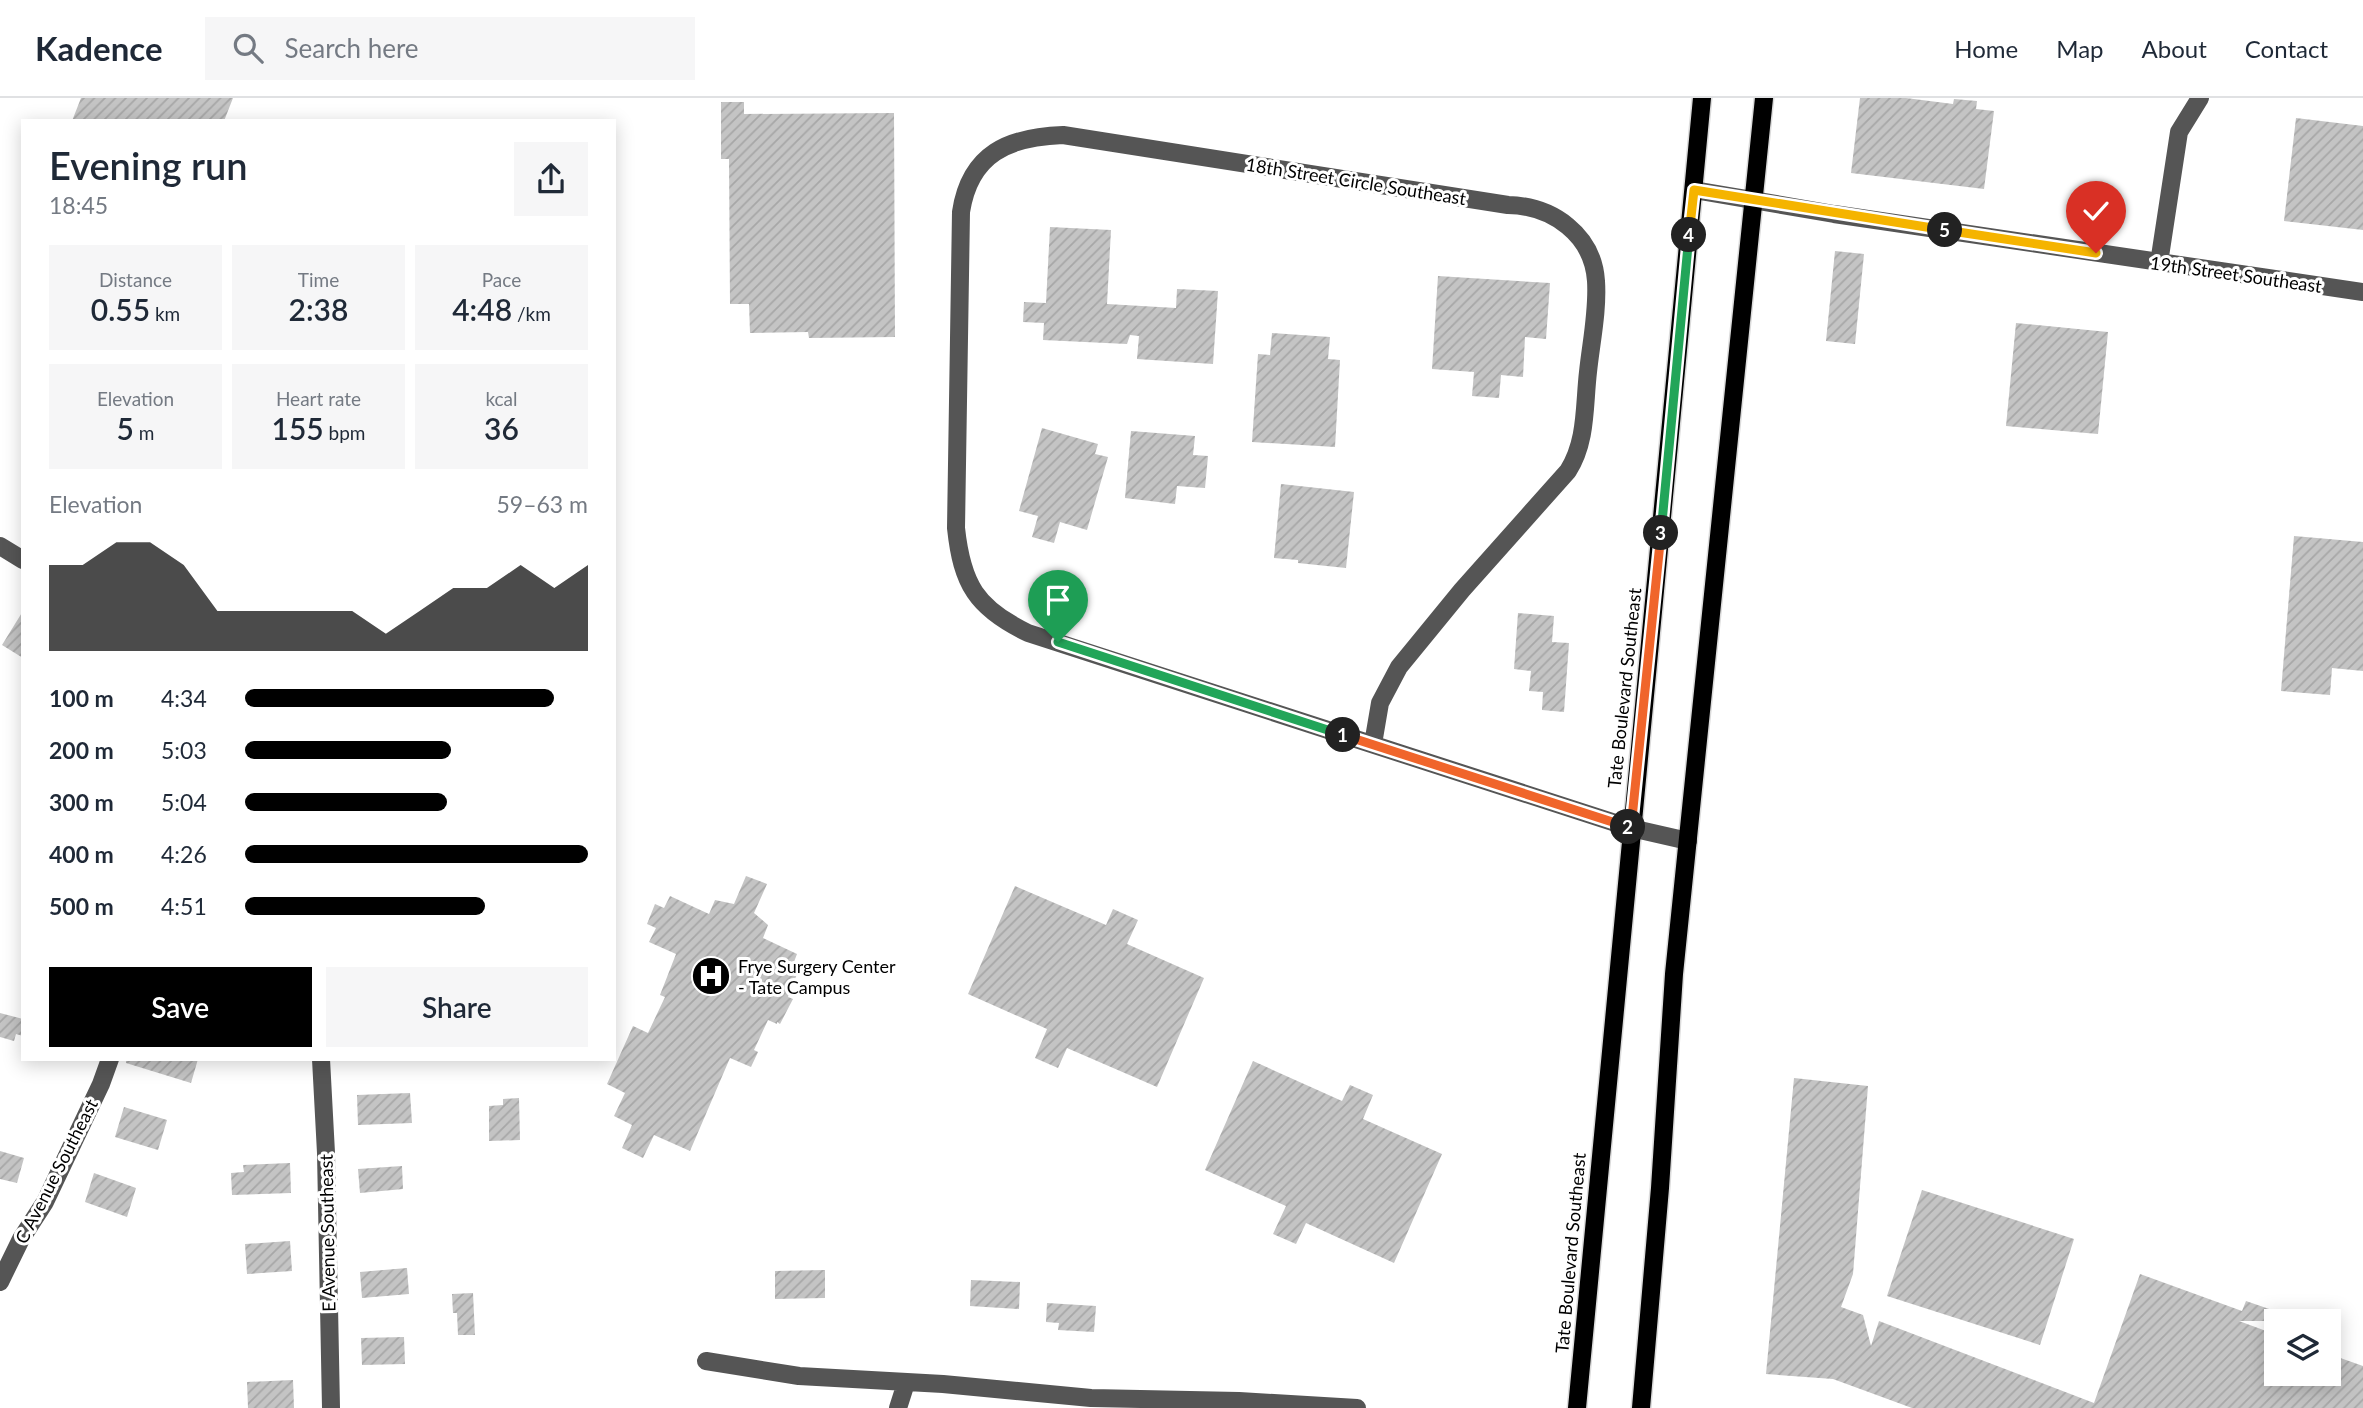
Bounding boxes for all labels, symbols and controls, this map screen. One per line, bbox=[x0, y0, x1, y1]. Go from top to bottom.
search box bbox=[205, 17, 695, 80]
text: Kadence bbox=[35, 28, 163, 68]
icon: search bbox=[229, 29, 267, 67]
text: Search here bbox=[285, 32, 419, 64]
text: Home bbox=[1954, 34, 2018, 63]
text: Map bbox=[2056, 34, 2104, 63]
text: About bbox=[2142, 34, 2207, 63]
text: Contact bbox=[2245, 34, 2328, 63]
text: Evening run bbox=[49, 142, 248, 188]
button: share bbox=[514, 142, 588, 216]
street label: 18th Street Circle Southeast bbox=[1244, 153, 1468, 209]
pin bbox=[2066, 181, 2126, 253]
text: 18:45 bbox=[49, 191, 108, 219]
icon: check bbox=[2077, 192, 2115, 230]
pin: 5 bbox=[1927, 212, 1962, 248]
pin: 4 bbox=[1672, 218, 1706, 252]
text: 5 bbox=[1939, 218, 1950, 241]
text: 4 bbox=[1683, 223, 1694, 246]
street label: 19th Street Southeast bbox=[2149, 251, 2324, 297]
text: Distance bbox=[99, 268, 172, 291]
text: Time bbox=[298, 268, 339, 291]
text: Pace bbox=[482, 268, 521, 291]
text: 0.55 bbox=[91, 291, 150, 327]
text: 2:38 bbox=[289, 291, 348, 327]
text: 4:48 bbox=[452, 291, 512, 327]
text: km bbox=[150, 302, 180, 325]
text: /km bbox=[512, 302, 551, 325]
text: Elevation bbox=[97, 387, 174, 410]
text: Heart rate bbox=[276, 387, 361, 410]
text: kcal bbox=[485, 387, 518, 410]
text: 5 bbox=[117, 410, 134, 446]
text: 155 bbox=[272, 410, 324, 446]
text: 36 bbox=[484, 410, 519, 446]
text: m bbox=[134, 421, 154, 444]
text: bpm bbox=[324, 421, 365, 444]
text: Elevation bbox=[49, 490, 142, 518]
text: 59–63 m bbox=[496, 490, 588, 518]
pin: 3 bbox=[1644, 516, 1678, 550]
text: 3 bbox=[1655, 521, 1666, 544]
pin bbox=[1028, 570, 1088, 642]
icon: arrive bbox=[1039, 581, 1077, 619]
street label: Tate Boulevard Southeast bbox=[1603, 586, 1646, 789]
text: 100 m bbox=[49, 684, 114, 712]
text: 4:34 bbox=[161, 684, 207, 712]
pin: 1 bbox=[1326, 718, 1360, 752]
text: 1 bbox=[1337, 723, 1348, 746]
text: 200 m bbox=[49, 736, 114, 764]
text: 5:03 bbox=[161, 736, 207, 764]
text: 300 m bbox=[49, 788, 114, 816]
text: 5:04 bbox=[161, 788, 207, 816]
pin: 2 bbox=[1610, 810, 1646, 844]
text: 2 bbox=[1622, 815, 1633, 838]
text: 400 m bbox=[49, 840, 114, 868]
text: 4:26 bbox=[161, 840, 207, 868]
text: 500 m bbox=[49, 892, 114, 920]
text: 4:51 bbox=[161, 892, 207, 920]
hospital icon: Frye Surgery Center - Tate Campus bbox=[690, 955, 732, 997]
place label: Frye Surgery Center - Tate Campus bbox=[738, 955, 896, 998]
button: Save bbox=[49, 967, 312, 1047]
button: Share bbox=[326, 967, 588, 1047]
street label: C Avenue Southeast bbox=[10, 1095, 102, 1247]
street label: Tate Boulevard Southeast bbox=[1550, 1151, 1590, 1354]
street label: E Avenue Southeast bbox=[315, 1153, 339, 1312]
map controls bbox=[2264, 1309, 2341, 1386]
button: layers bbox=[2264, 1309, 2341, 1386]

